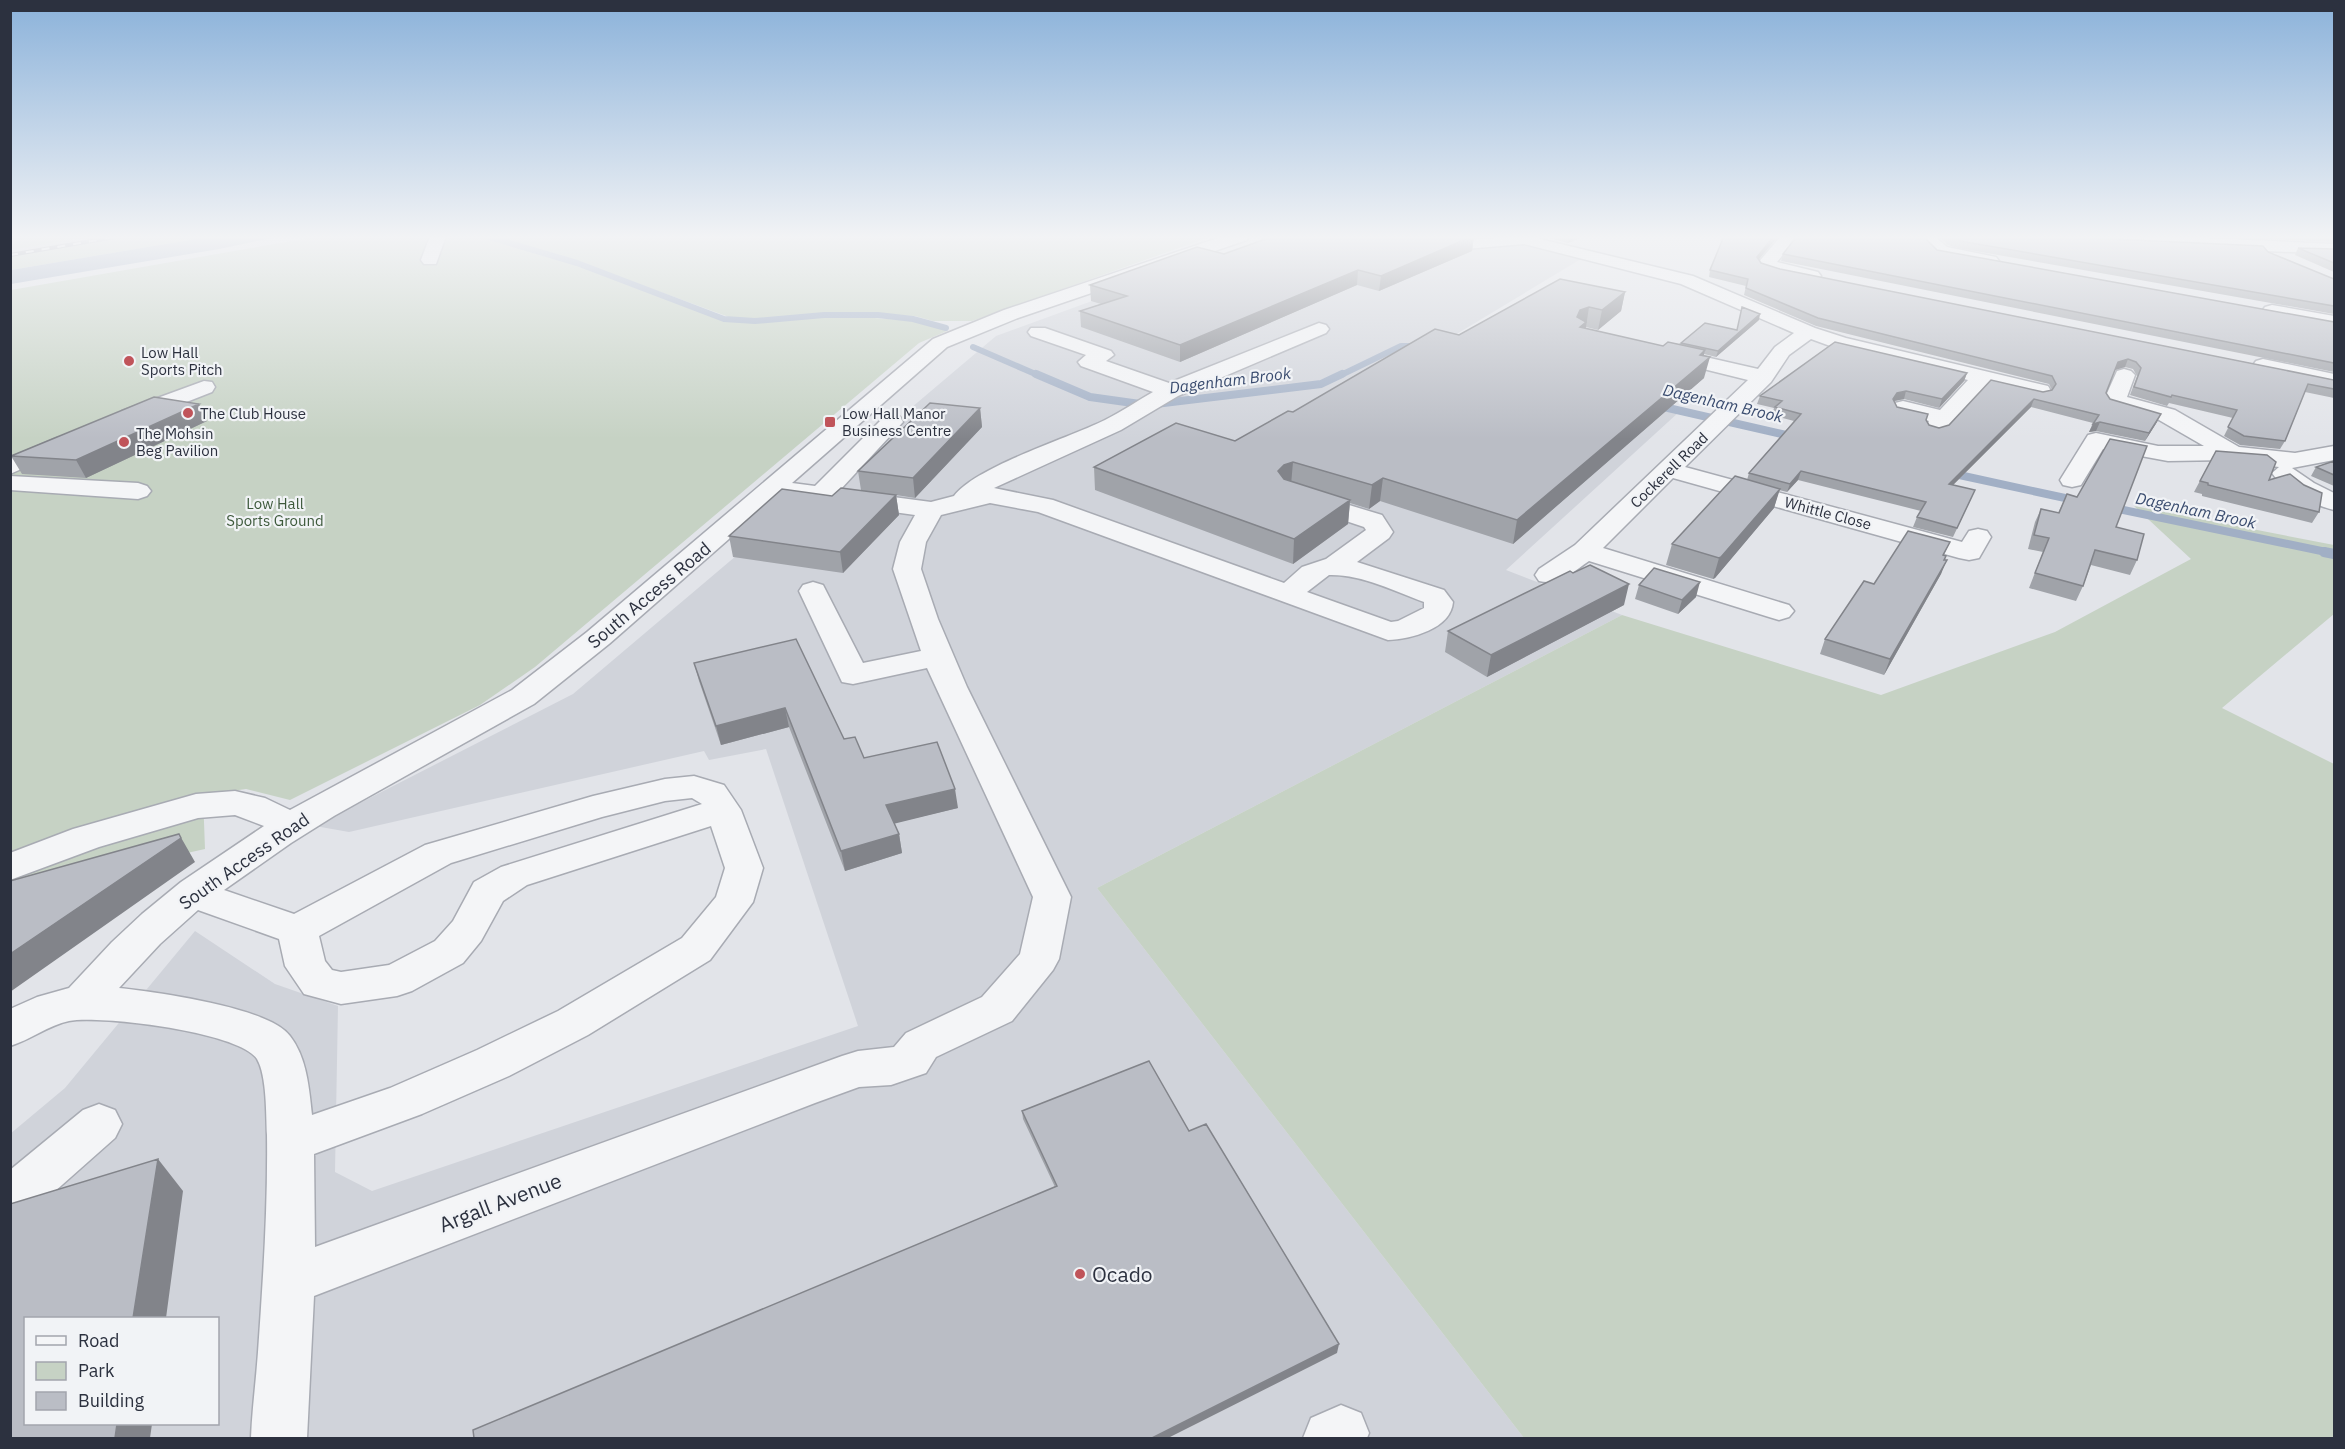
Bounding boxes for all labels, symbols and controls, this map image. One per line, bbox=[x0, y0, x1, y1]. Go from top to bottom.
place label: Low Hall Sports Pitch bbox=[141, 343, 223, 379]
marker: Low Hall Sports Pitch bbox=[122, 354, 136, 368]
water label: Dagenham Brook bbox=[1168, 363, 1293, 397]
water label: Dagenham Brook bbox=[1661, 379, 1786, 427]
place label: The Club House bbox=[200, 404, 306, 423]
place label: Low Hall Manor Business Centre bbox=[842, 404, 951, 440]
marker: The Club House bbox=[181, 406, 195, 420]
marker: Low Hall Manor Business Centre bbox=[823, 415, 837, 429]
place label: The Mohsin Beg Pavilion bbox=[136, 424, 218, 460]
street label: Cockerell Road bbox=[1626, 428, 1712, 512]
marker: The Mohsin Beg Pavilion bbox=[117, 435, 131, 449]
water label: Dagenham Brook bbox=[2134, 487, 2259, 533]
street label: Whittle Close bbox=[1782, 492, 1874, 534]
park label: Low Hall Sports Ground bbox=[226, 494, 324, 530]
street label: South Access Road bbox=[583, 537, 715, 653]
street label: South Access Road bbox=[174, 807, 314, 915]
street label: Argall Avenue bbox=[435, 1166, 565, 1238]
place label: Ocado bbox=[1092, 1260, 1153, 1288]
marker: Ocado bbox=[1073, 1267, 1087, 1281]
legend bbox=[24, 1317, 219, 1425]
text: Road bbox=[78, 1329, 119, 1352]
text: Park bbox=[78, 1359, 115, 1382]
text: Building bbox=[78, 1389, 145, 1412]

